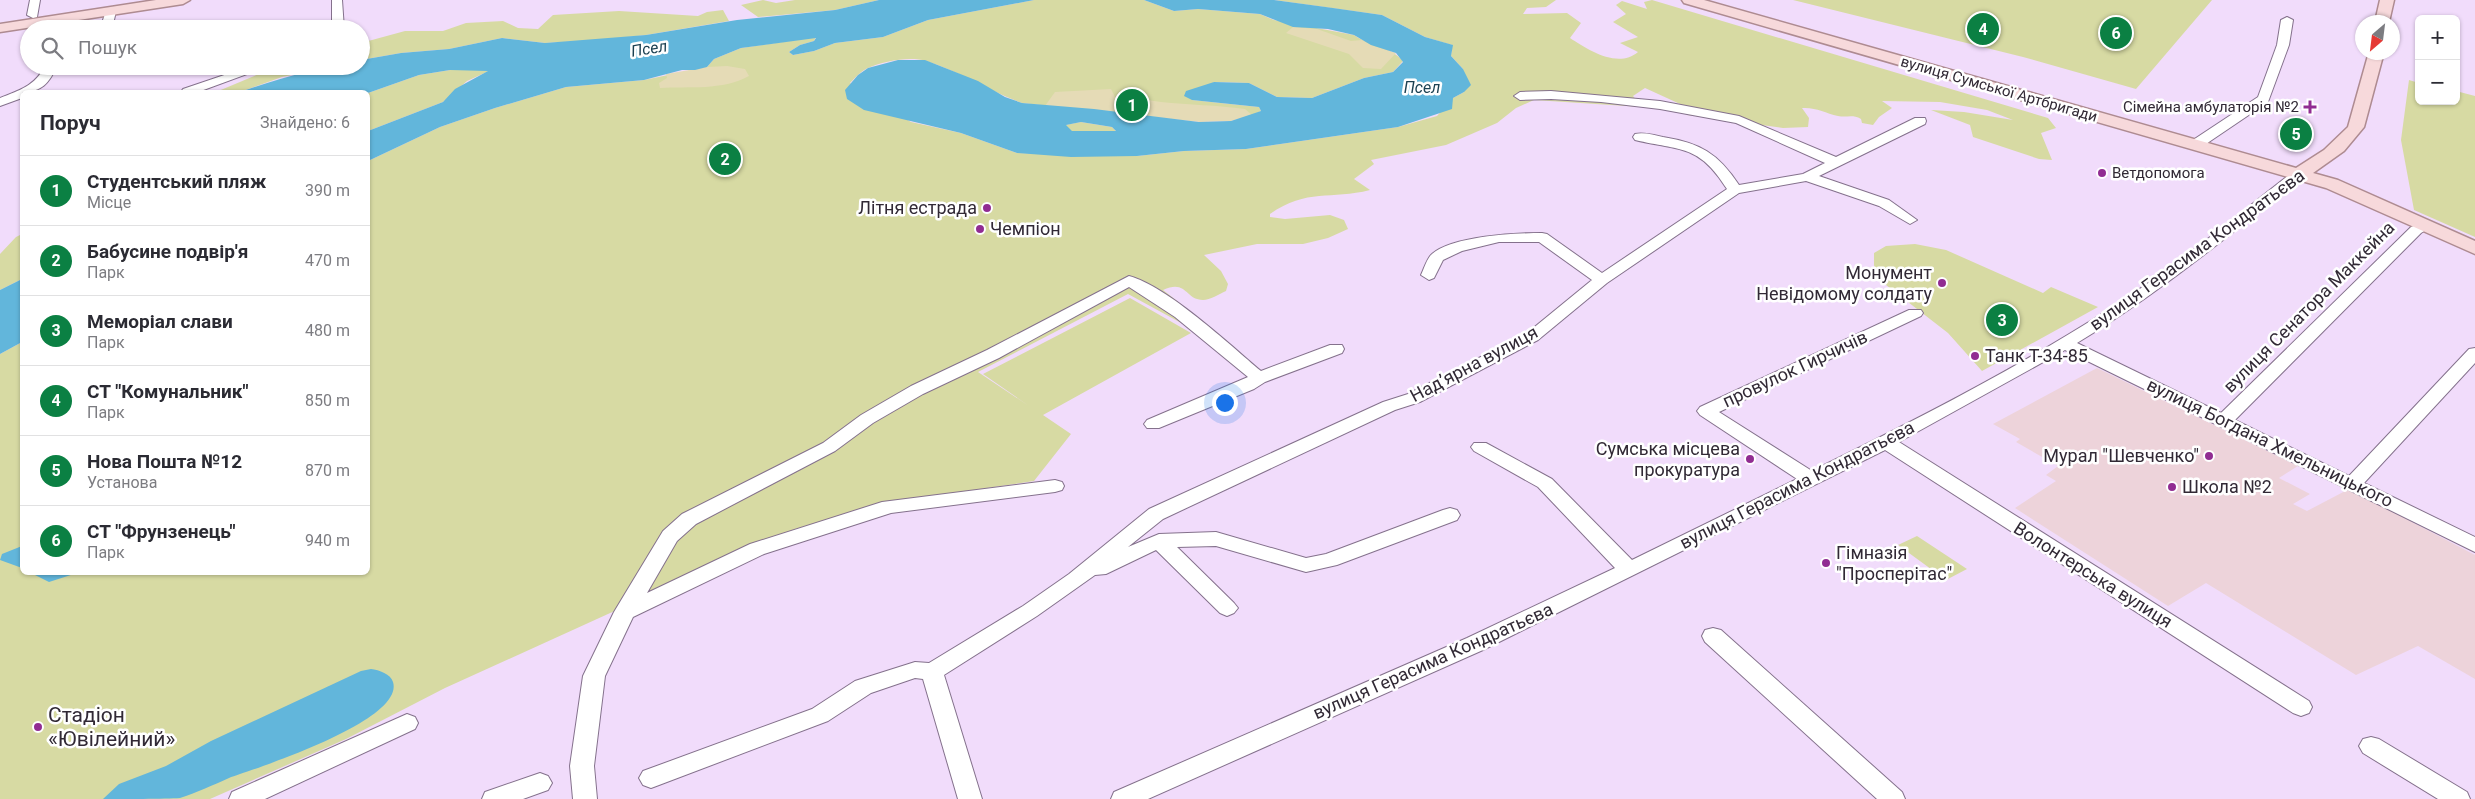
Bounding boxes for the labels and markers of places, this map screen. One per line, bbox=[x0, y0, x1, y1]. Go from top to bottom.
pin: 4 bbox=[1967, 10, 1999, 48]
pin: 6 bbox=[2100, 14, 2132, 52]
pin: 1 bbox=[1116, 86, 1148, 124]
place label: Сімейна амбулаторія №2 bbox=[2123, 98, 2299, 116]
marker: Сімейна амбулаторія №2 bbox=[2303, 100, 2317, 114]
pin: 5 bbox=[2280, 115, 2312, 153]
pin: 2 bbox=[709, 140, 741, 178]
place label: Ветдопомога bbox=[2112, 164, 2205, 182]
marker: Ветдопомога bbox=[2096, 167, 2108, 179]
place label: Літня естрада bbox=[858, 197, 977, 218]
marker: Літня естрада bbox=[981, 202, 993, 214]
place label: Чемпіон bbox=[990, 218, 1061, 239]
marker: Чемпіон bbox=[974, 223, 986, 235]
place label: Монумент Невідомому солдату bbox=[1756, 262, 1932, 304]
marker: Монумент Невідомому солдату bbox=[1936, 277, 1948, 289]
pin: 3 bbox=[1986, 301, 2018, 339]
place label: Танк Т-34-85 bbox=[1985, 345, 2088, 366]
marker: Танк Т-34-85 bbox=[1969, 350, 1981, 362]
place label: Сумська місцева прокуратура bbox=[1596, 438, 1740, 480]
place label: Мурал "Шевченко" bbox=[2043, 445, 2199, 466]
marker: Мурал "Шевченко" bbox=[2203, 450, 2215, 462]
marker: Сумська місцева прокуратура bbox=[1744, 453, 1756, 465]
place label: Школа №2 bbox=[2182, 476, 2272, 497]
marker: Школа №2 bbox=[2166, 481, 2178, 493]
place label: Гімназія "Просперітас" bbox=[1836, 542, 1952, 584]
marker: Гімназія "Просперітас" bbox=[1820, 557, 1832, 569]
place label: Стадіон «Ювілейний» bbox=[48, 703, 175, 751]
marker: Стадіон «Ювілейний» bbox=[32, 721, 44, 733]

